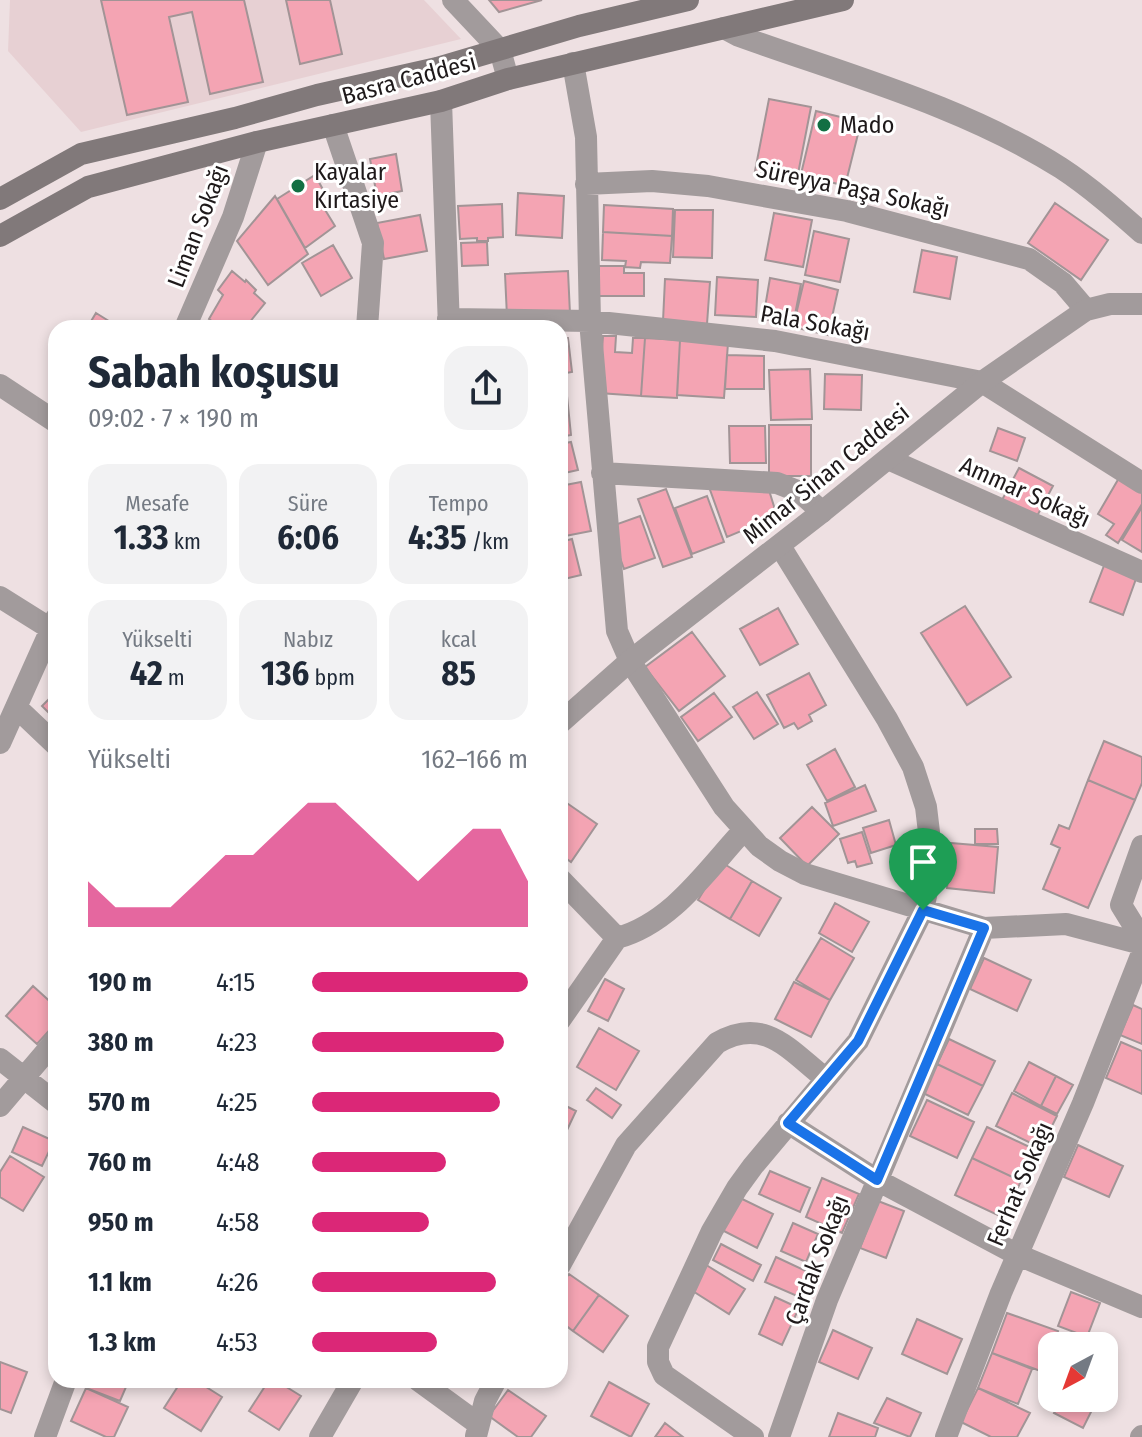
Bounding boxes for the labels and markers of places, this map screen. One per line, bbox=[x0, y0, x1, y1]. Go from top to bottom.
place label: Mado bbox=[840, 111, 894, 139]
marker: Mado bbox=[815, 116, 833, 134]
place label: Kayalar Kırtasiye bbox=[314, 158, 399, 214]
marker: Kayalar Kırtasiye bbox=[289, 177, 307, 195]
pin bbox=[889, 828, 957, 910]

